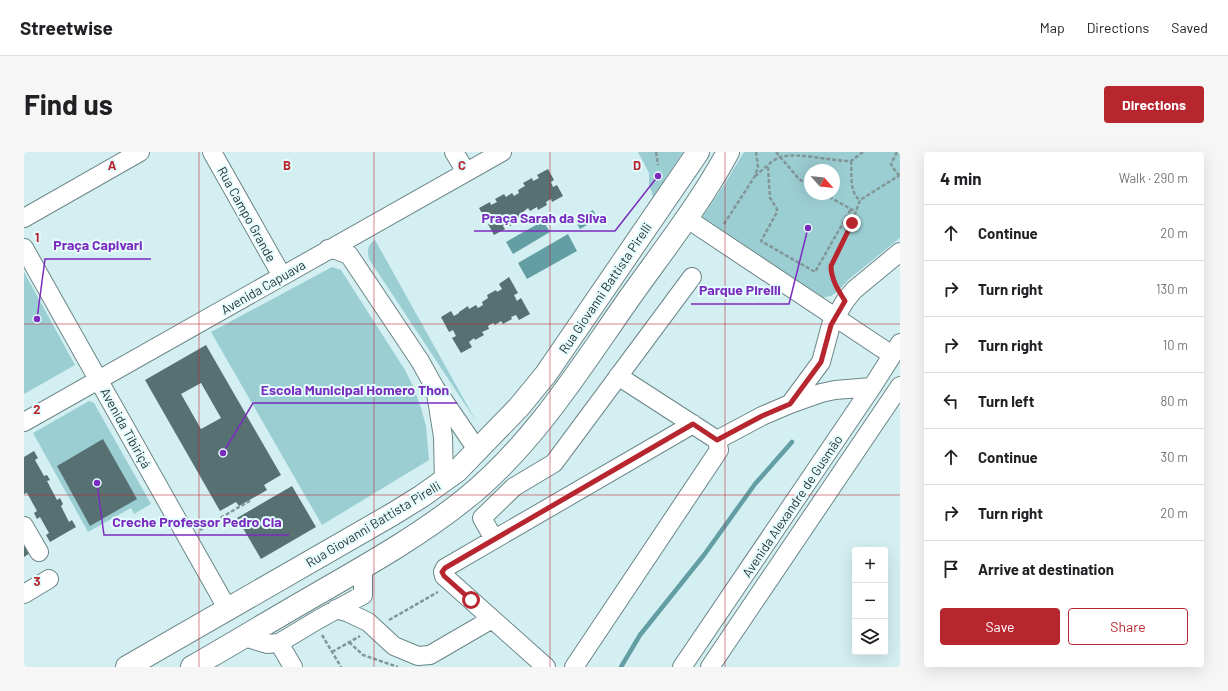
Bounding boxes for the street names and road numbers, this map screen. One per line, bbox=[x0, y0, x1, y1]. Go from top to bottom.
street label: Rua Campo Grande bbox=[214, 164, 280, 264]
street label: Rua Giovanni Battista Pirelli bbox=[555, 220, 655, 356]
street label: Avenida Capuava bbox=[218, 256, 308, 318]
street label: Avenida Tibiriçá bbox=[97, 385, 155, 471]
street label: Avenida Alexandre de Gusmão bbox=[738, 432, 846, 580]
street label: Rua Giovanni Battista Pirelli bbox=[303, 477, 443, 571]

